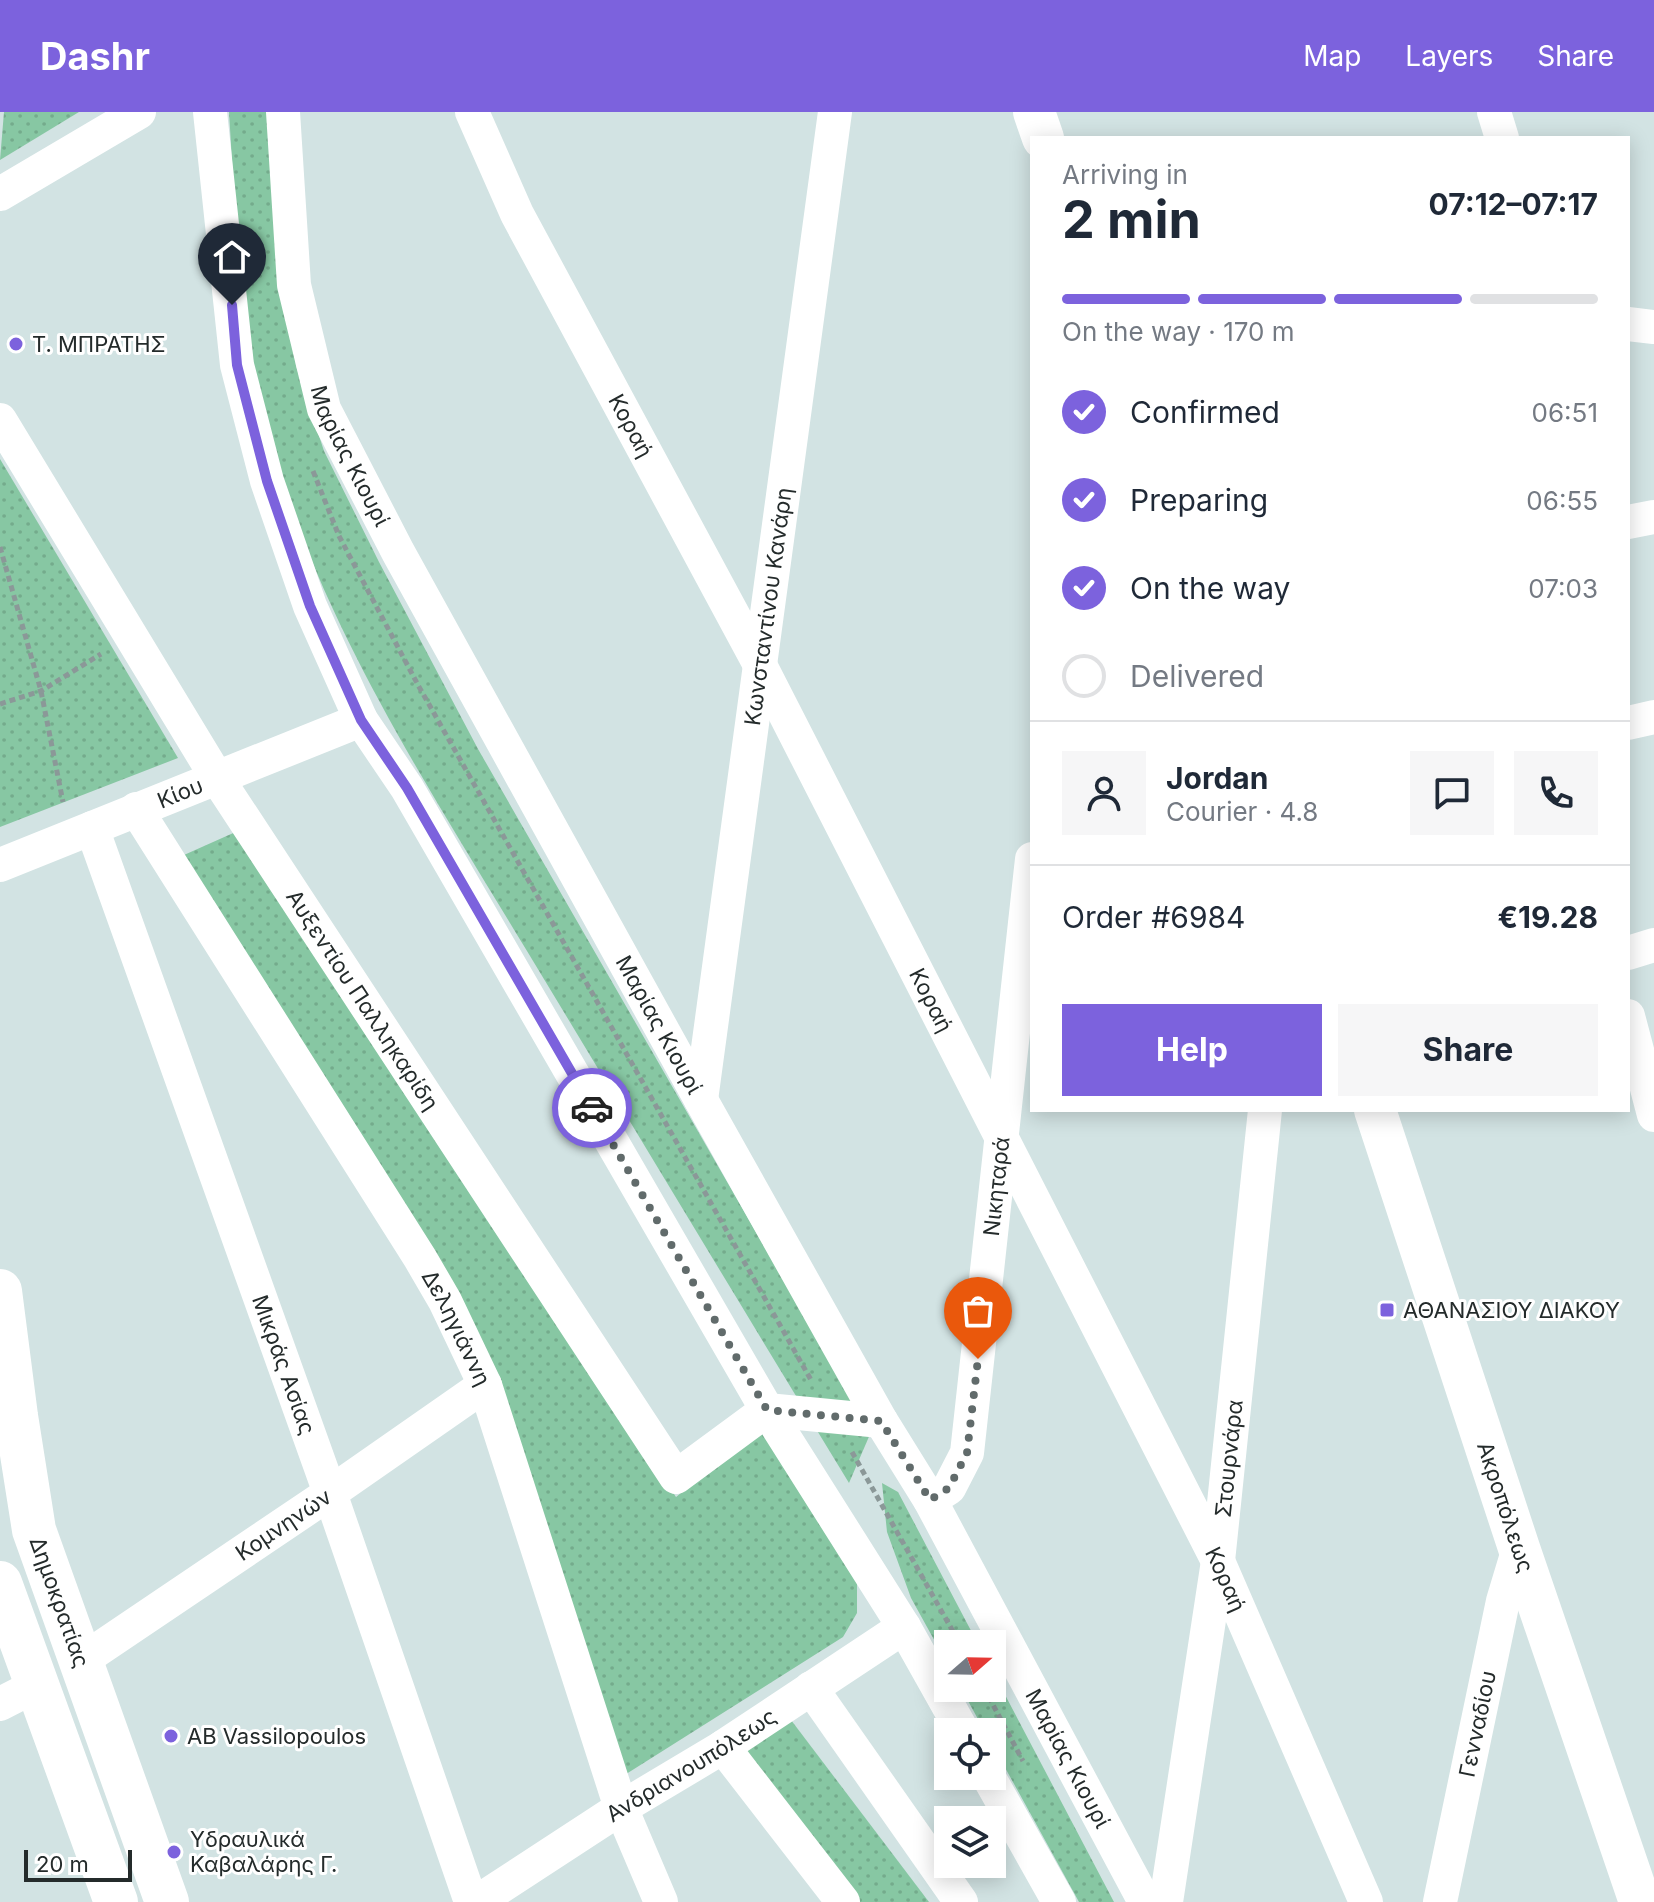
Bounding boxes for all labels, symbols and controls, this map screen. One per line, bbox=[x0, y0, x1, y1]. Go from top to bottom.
text: Dashr bbox=[40, 33, 150, 79]
text: Map bbox=[1303, 39, 1361, 73]
text: Layers bbox=[1405, 39, 1493, 73]
text: Share bbox=[1537, 39, 1614, 73]
text: Arriving in bbox=[1062, 159, 1188, 190]
text: 07:12–07:17 bbox=[1429, 186, 1598, 222]
text: 2 min bbox=[1062, 188, 1201, 251]
pin bbox=[198, 223, 266, 305]
icon: home bbox=[210, 235, 254, 279]
text: On the way · 170 m bbox=[1062, 316, 1295, 347]
place label: Τ. ΜΠΡΑΤΗΣ bbox=[32, 331, 166, 357]
marker: Τ. ΜΠΡΑΤΗΣ bbox=[7, 335, 25, 353]
street label: Μαρίας Κιουρί bbox=[306, 383, 395, 530]
street label: Κοραή bbox=[603, 390, 659, 462]
icon: check bbox=[1062, 390, 1106, 434]
text: Confirmed bbox=[1130, 394, 1280, 430]
text: 06:51 bbox=[1532, 397, 1598, 428]
icon: check bbox=[1062, 478, 1106, 522]
text: Preparing bbox=[1130, 482, 1268, 518]
text: 06:55 bbox=[1526, 485, 1598, 516]
street label: Κωνσταντίνου Κανάρη bbox=[739, 486, 797, 727]
icon: check bbox=[1062, 566, 1106, 610]
text: On the way bbox=[1130, 570, 1290, 606]
text: 07:03 bbox=[1528, 573, 1598, 604]
text: Delivered bbox=[1130, 658, 1264, 694]
button: person bbox=[1062, 751, 1146, 835]
button: chat bbox=[1410, 751, 1494, 835]
button: phone bbox=[1514, 751, 1598, 835]
text: Jordan bbox=[1166, 760, 1268, 796]
street label: Κίου bbox=[153, 772, 207, 814]
text: Courier · 4.8 bbox=[1166, 796, 1318, 827]
street label: Αυξεντίου Παλληκαρίδη bbox=[281, 885, 444, 1115]
text: Order #6984 bbox=[1062, 899, 1245, 935]
text: €19.28 bbox=[1497, 899, 1598, 935]
street label: Μαρίας Κιουρί bbox=[611, 951, 708, 1098]
street label: Κοραή bbox=[904, 964, 958, 1036]
button: Help bbox=[1062, 1004, 1322, 1096]
button: Share bbox=[1338, 1004, 1598, 1096]
courier bbox=[552, 1068, 632, 1148]
icon: car bbox=[570, 1086, 614, 1130]
street label: Νικηταρά bbox=[978, 1135, 1015, 1237]
street label: Δεληγιάννη bbox=[417, 1265, 496, 1390]
pin bbox=[944, 1277, 1012, 1359]
icon: bag bbox=[956, 1289, 1000, 1333]
street label: Μικράς Ασίας bbox=[247, 1291, 321, 1438]
place label: ΑΘΑΝΑΣΙΟΥ ΔΙΑΚΟΥ bbox=[1403, 1297, 1620, 1323]
marker: ΑΘΑΝΑΣΙΟΥ ΔΙΑΚΟΥ bbox=[1378, 1301, 1396, 1319]
street label: Στουρνάρα bbox=[1210, 1398, 1248, 1519]
street label: Ακροπόλεως bbox=[1472, 1438, 1539, 1576]
street label: Κομνηνών bbox=[231, 1483, 336, 1566]
street label: Δημοκρατίας bbox=[24, 1533, 95, 1671]
street label: Κοραή bbox=[1200, 1542, 1251, 1616]
north arrow bbox=[934, 1630, 1006, 1702]
map controls bbox=[934, 1630, 1006, 1878]
street label: Γενναδίου bbox=[1453, 1668, 1501, 1779]
street label: Μαρίας Κιουρί bbox=[1020, 1684, 1116, 1832]
street label: Ανδριανουπόλεως bbox=[601, 1703, 781, 1827]
button: locate bbox=[934, 1718, 1006, 1790]
place label: AB Vassilopoulos bbox=[187, 1723, 366, 1749]
marker: AB Vassilopoulos bbox=[162, 1727, 180, 1745]
button: layers bbox=[934, 1806, 1006, 1878]
place label: Υδραυλικά Καβαλάρης Γ. bbox=[190, 1826, 337, 1877]
marker: Υδραυλικά Καβαλάρης Γ. bbox=[165, 1843, 183, 1861]
scale bar bbox=[24, 1846, 132, 1882]
text: 20 m bbox=[36, 1851, 89, 1877]

